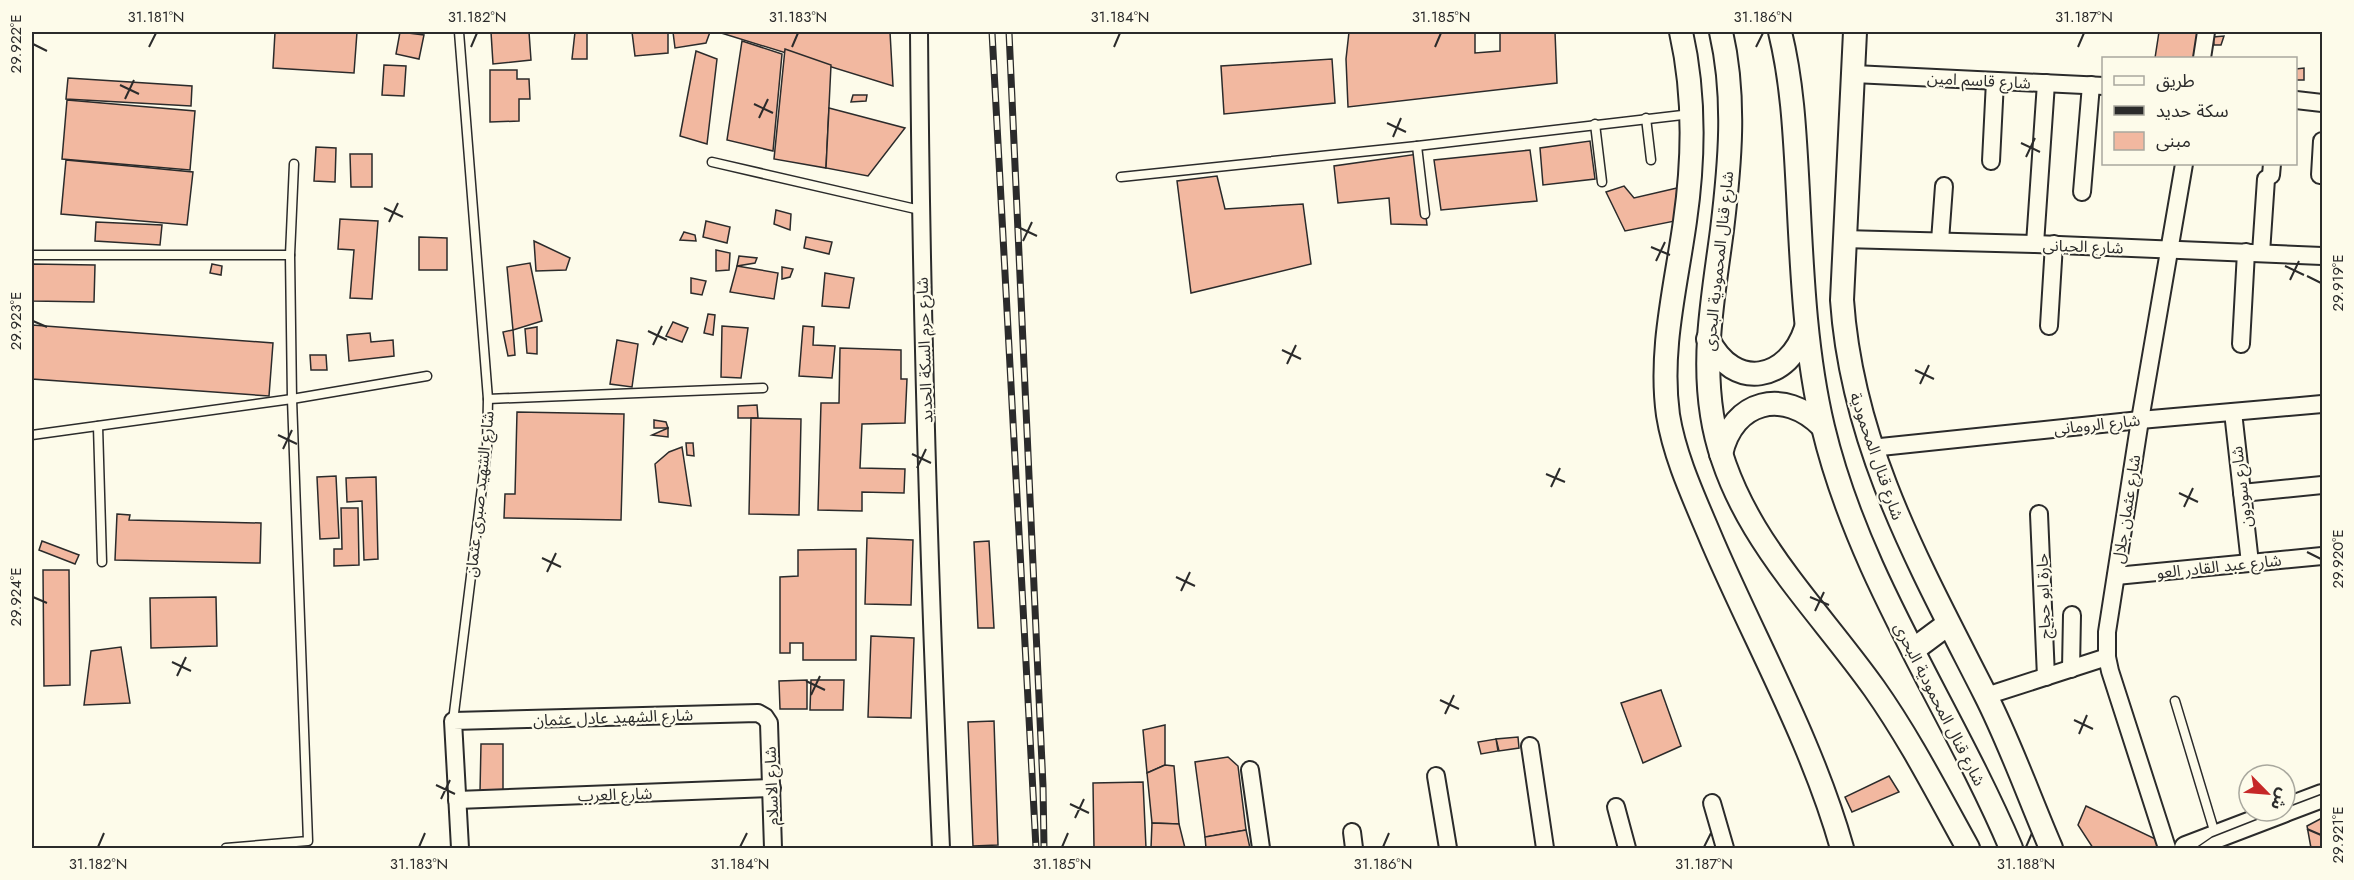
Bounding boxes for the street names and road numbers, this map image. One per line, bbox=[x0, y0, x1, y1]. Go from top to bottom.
street label: شارع قاسم امين bbox=[1926, 66, 2031, 96]
street label: شارع قنال المحمودية البحرى bbox=[1698, 170, 1740, 352]
street label: شارع الحيانى bbox=[2042, 234, 2124, 260]
street label: شارع حرم السكة الحديد bbox=[910, 277, 940, 423]
street label: شارع قنال المحمودية bbox=[1843, 389, 1909, 523]
street label: شارع الرومانى bbox=[2053, 409, 2141, 441]
street label: شارع الشهيد صبرى عثمان bbox=[459, 410, 501, 578]
street label: شارع سودون bbox=[2225, 445, 2259, 529]
street label: شارع عثمان جلال bbox=[2107, 453, 2147, 565]
street label: شارع عبد القادر العو bbox=[2155, 548, 2283, 585]
street label: حارة ابو حجاج bbox=[2031, 553, 2057, 639]
street label: شارع قنال المحمودية البحرى bbox=[1887, 619, 1991, 790]
street label: شارع الشهيد عادل عثمان bbox=[533, 703, 693, 733]
street label: شارع الاسلام bbox=[759, 746, 785, 826]
street label: شارع العرب bbox=[577, 782, 653, 808]

